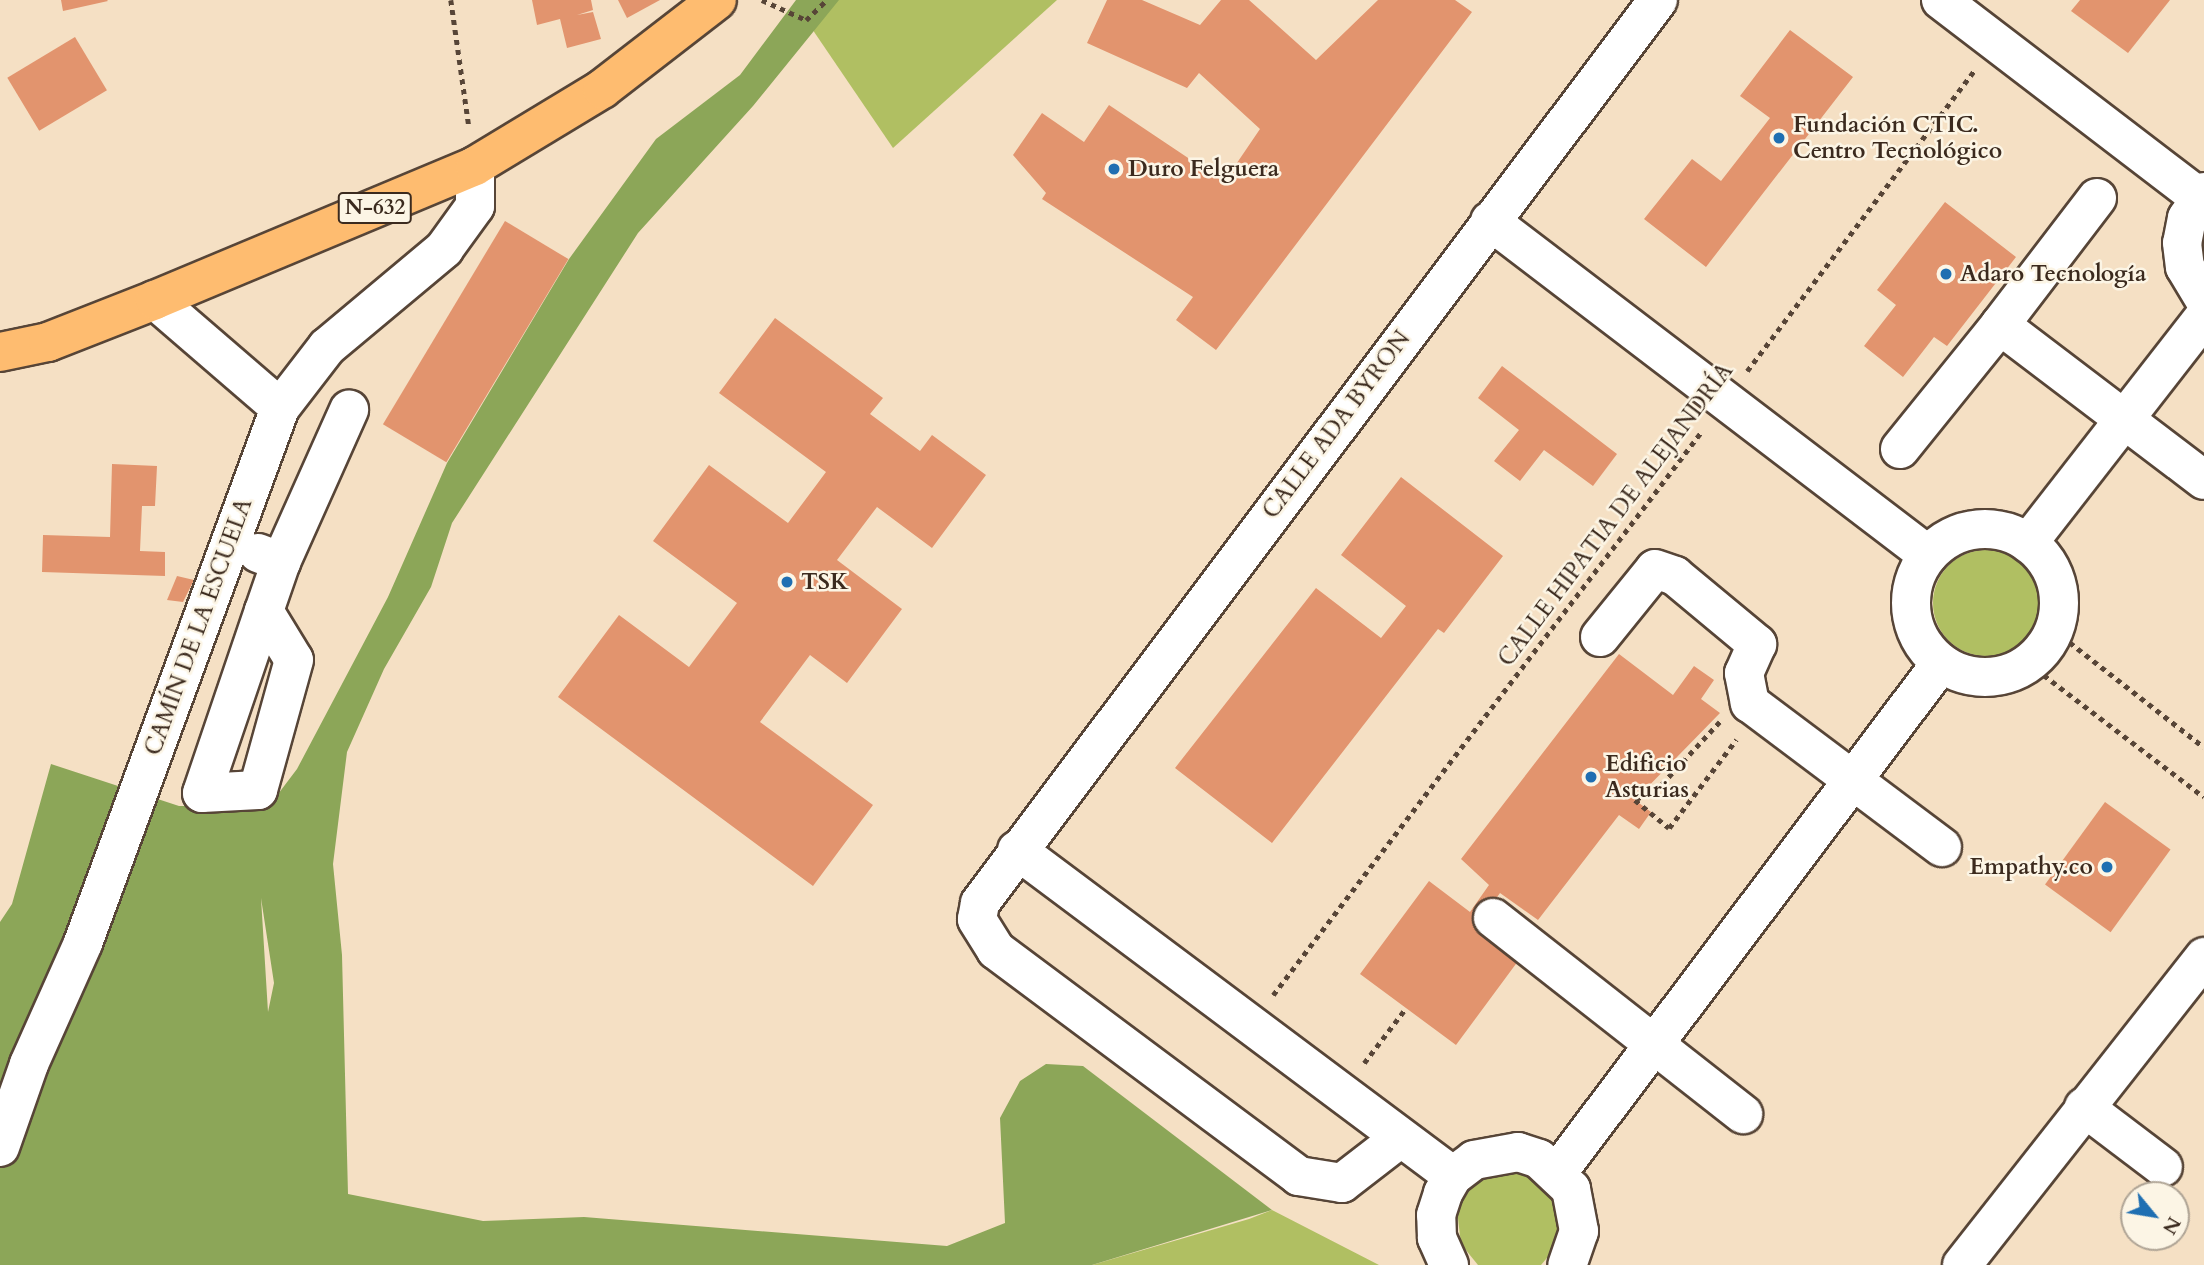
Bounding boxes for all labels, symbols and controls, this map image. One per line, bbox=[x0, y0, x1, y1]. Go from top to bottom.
place label: Fundación CTIC. Centro Tecnológico bbox=[1793, 111, 2002, 165]
marker: Fundación CTIC. Centro Tecnológico bbox=[1771, 130, 1787, 146]
place label: Duro Felguera bbox=[1128, 155, 1279, 183]
marker: Duro Felguera bbox=[1106, 161, 1122, 177]
road number: N-632 bbox=[336, 190, 414, 226]
place label: Adaro Tecnología bbox=[1960, 260, 2146, 288]
marker: Adaro Tecnología bbox=[1938, 266, 1954, 282]
street label: CALLE ADA BYRON bbox=[1257, 326, 1417, 524]
street label: CALLE HIPATIA DE ALEJANDRÍA bbox=[1493, 358, 1739, 672]
street label: CAMÍN DE LA ESCUELA bbox=[140, 495, 258, 759]
place label: TSK bbox=[801, 568, 849, 596]
marker: TSK bbox=[779, 574, 795, 590]
place label: Edificio Asturias bbox=[1605, 750, 1689, 804]
marker: Edificio Asturias bbox=[1583, 769, 1599, 785]
place label: Empathy.co bbox=[1969, 853, 2093, 881]
marker: Empathy.co bbox=[2099, 859, 2115, 875]
north arrow bbox=[2120, 1181, 2190, 1251]
text: N bbox=[2156, 1212, 2187, 1239]

